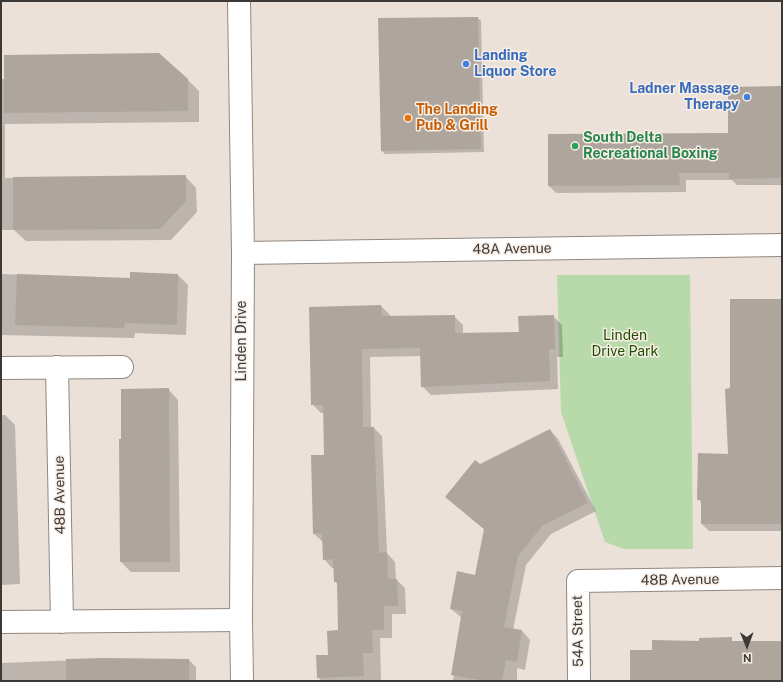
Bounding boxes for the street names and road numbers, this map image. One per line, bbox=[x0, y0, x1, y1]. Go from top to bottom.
street label: 48A Avenue bbox=[472, 240, 552, 258]
street label: Linden Drive bbox=[234, 301, 250, 381]
street label: 48B Avenue bbox=[51, 455, 69, 535]
street label: 48B Avenue bbox=[640, 571, 720, 589]
street label: 54A Street bbox=[569, 595, 587, 667]

